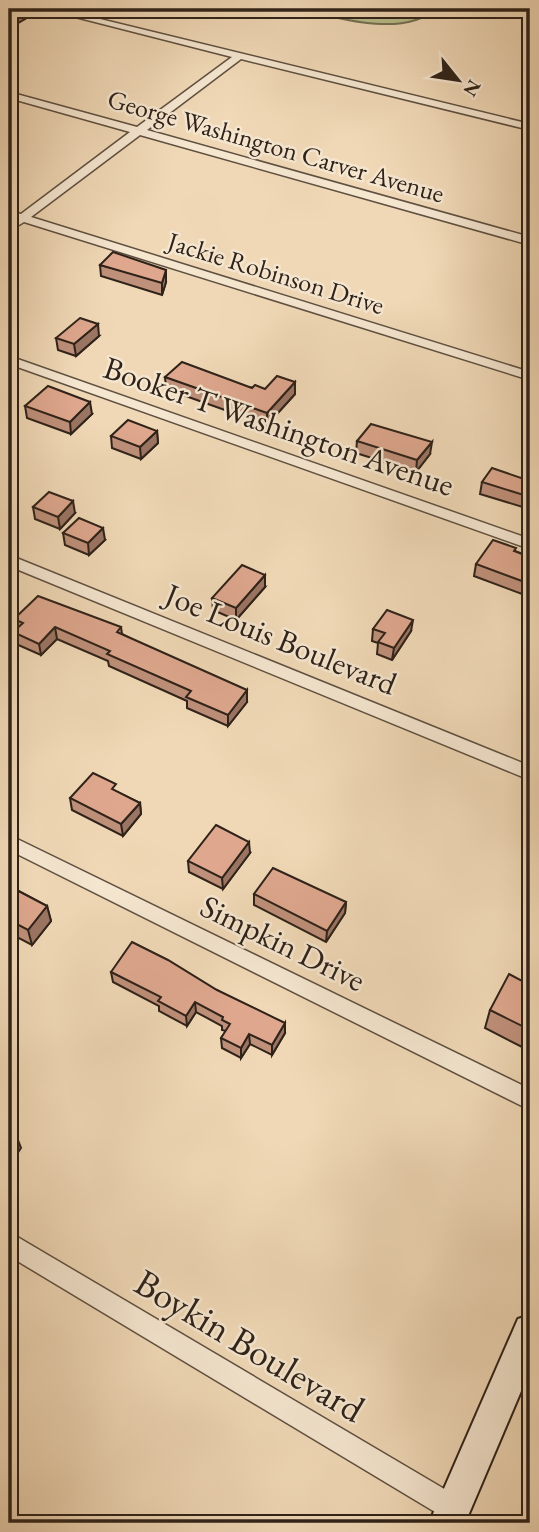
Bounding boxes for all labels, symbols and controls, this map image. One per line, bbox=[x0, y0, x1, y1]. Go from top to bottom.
north arrow bbox=[424, 46, 494, 116]
text: N bbox=[457, 75, 487, 102]
street label: George Washington Carver Avenue bbox=[104, 82, 448, 210]
street label: Jackie Robinson Drive bbox=[162, 223, 388, 322]
street label: Booker T Washington Avenue bbox=[98, 346, 460, 506]
street label: Joe Louis Boulevard bbox=[156, 572, 404, 705]
street label: Simpkin Drive bbox=[194, 885, 372, 1001]
street label: Boykin Boulevard bbox=[126, 1257, 375, 1433]

